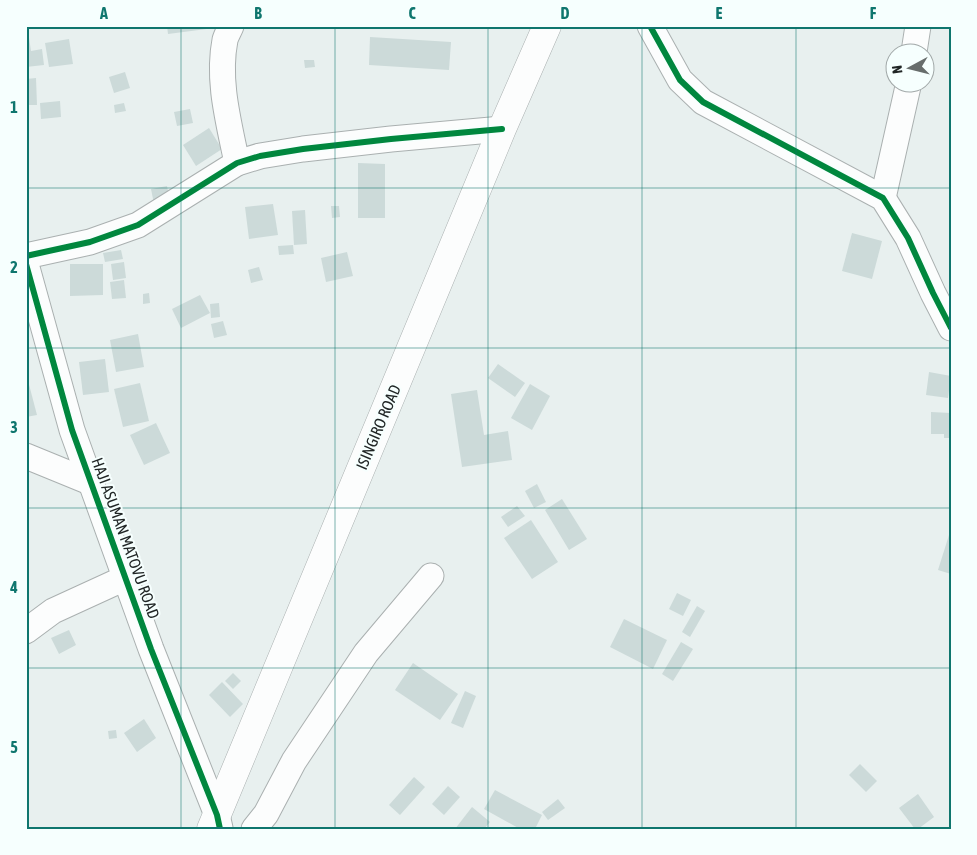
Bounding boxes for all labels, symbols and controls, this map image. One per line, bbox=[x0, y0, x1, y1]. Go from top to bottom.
text: A bbox=[99, 4, 108, 22]
text: B bbox=[254, 4, 262, 22]
text: C bbox=[408, 4, 416, 22]
text: D bbox=[561, 4, 570, 22]
text: E bbox=[716, 4, 723, 22]
text: F bbox=[870, 4, 877, 22]
north arrow bbox=[884, 42, 934, 92]
text: N bbox=[889, 65, 906, 75]
text: 1 bbox=[10, 98, 18, 116]
text: 2 bbox=[10, 258, 18, 276]
street label: ISINGIRO ROAD bbox=[352, 382, 404, 472]
text: 3 bbox=[10, 418, 18, 436]
street label: HAJI ASUMAN MATOVU ROAD bbox=[88, 455, 164, 621]
text: 4 bbox=[9, 578, 18, 596]
text: 5 bbox=[10, 738, 18, 756]

